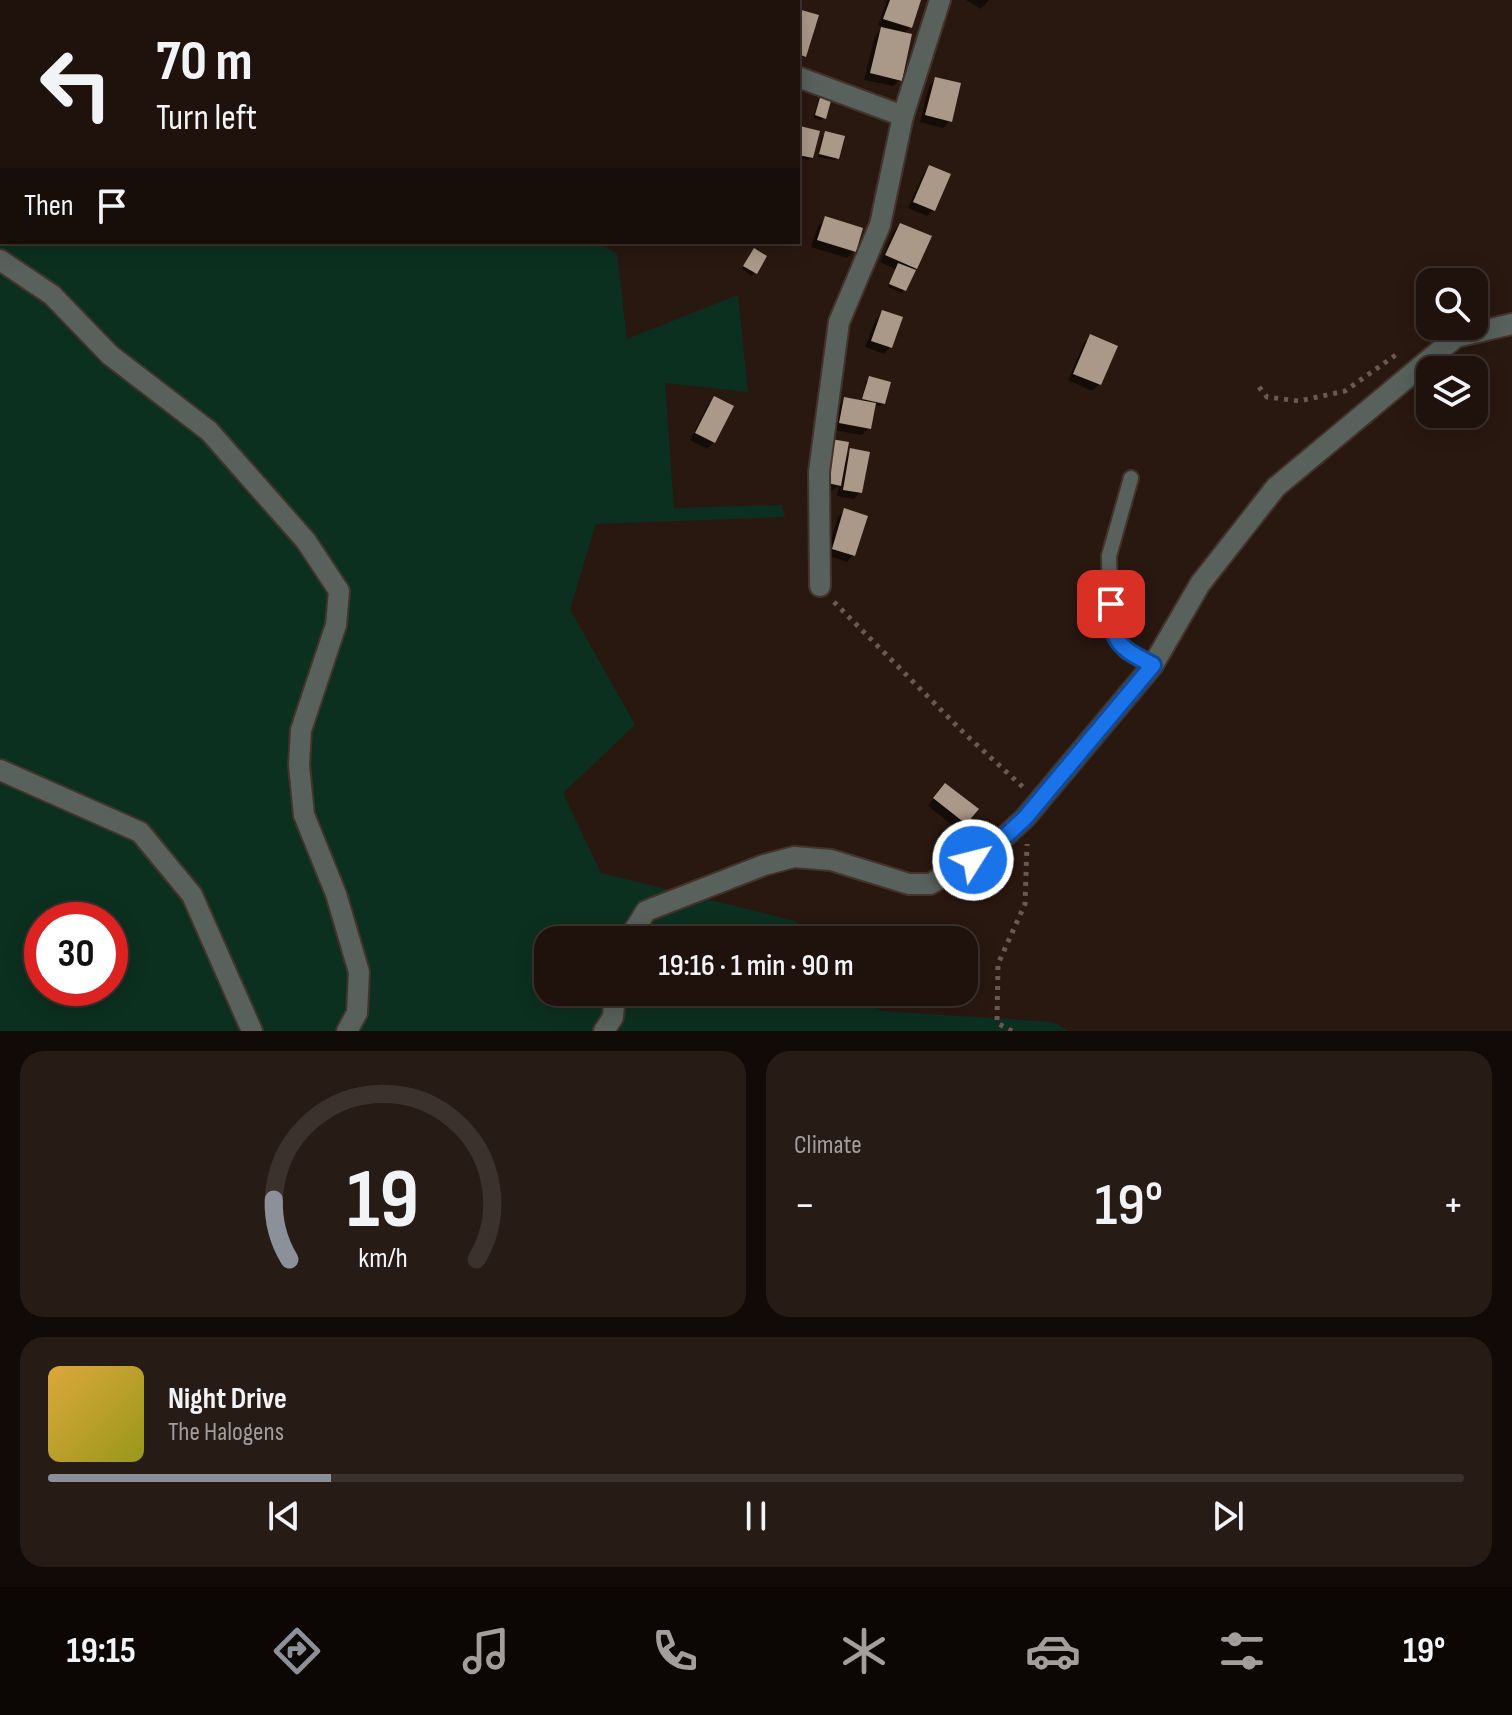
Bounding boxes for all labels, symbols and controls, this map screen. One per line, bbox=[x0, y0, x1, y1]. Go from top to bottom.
text: 70 m bbox=[156, 29, 253, 96]
icon: left bbox=[24, 32, 128, 136]
text: Turn left bbox=[156, 97, 257, 140]
icon: arrive bbox=[90, 184, 134, 228]
text: Then bbox=[24, 188, 74, 224]
map controls bbox=[1416, 268, 1488, 428]
button: search bbox=[1416, 268, 1488, 340]
button: layers bbox=[1416, 356, 1488, 428]
pin bbox=[1077, 570, 1145, 638]
icon: arrive bbox=[1089, 582, 1133, 626]
position arrow bbox=[931, 818, 1015, 902]
speed limit sign: 30 bbox=[24, 902, 128, 1006]
text: 19:16 · 1 min · 90 m bbox=[658, 948, 854, 984]
text: Climate bbox=[794, 1130, 862, 1161]
text: 19 bbox=[347, 1151, 419, 1251]
text: 19° bbox=[1095, 1170, 1163, 1242]
text: − bbox=[794, 1179, 816, 1232]
text: + bbox=[1442, 1179, 1464, 1232]
text: km/h bbox=[358, 1241, 408, 1276]
text: Night Drive bbox=[168, 1381, 287, 1417]
text: The Halogens bbox=[168, 1417, 284, 1448]
icon: previous bbox=[262, 1494, 306, 1538]
icon: pause bbox=[734, 1494, 778, 1538]
icon: next bbox=[1206, 1494, 1250, 1538]
icon: directions bbox=[269, 1623, 325, 1679]
icon: music bbox=[458, 1623, 514, 1679]
icon: phone bbox=[647, 1623, 703, 1679]
icon: climate bbox=[836, 1623, 892, 1679]
icon: car bbox=[1025, 1623, 1081, 1679]
icon: filters bbox=[1214, 1623, 1270, 1679]
text: 19:15 bbox=[67, 1630, 136, 1673]
text: 19° bbox=[1403, 1630, 1445, 1673]

